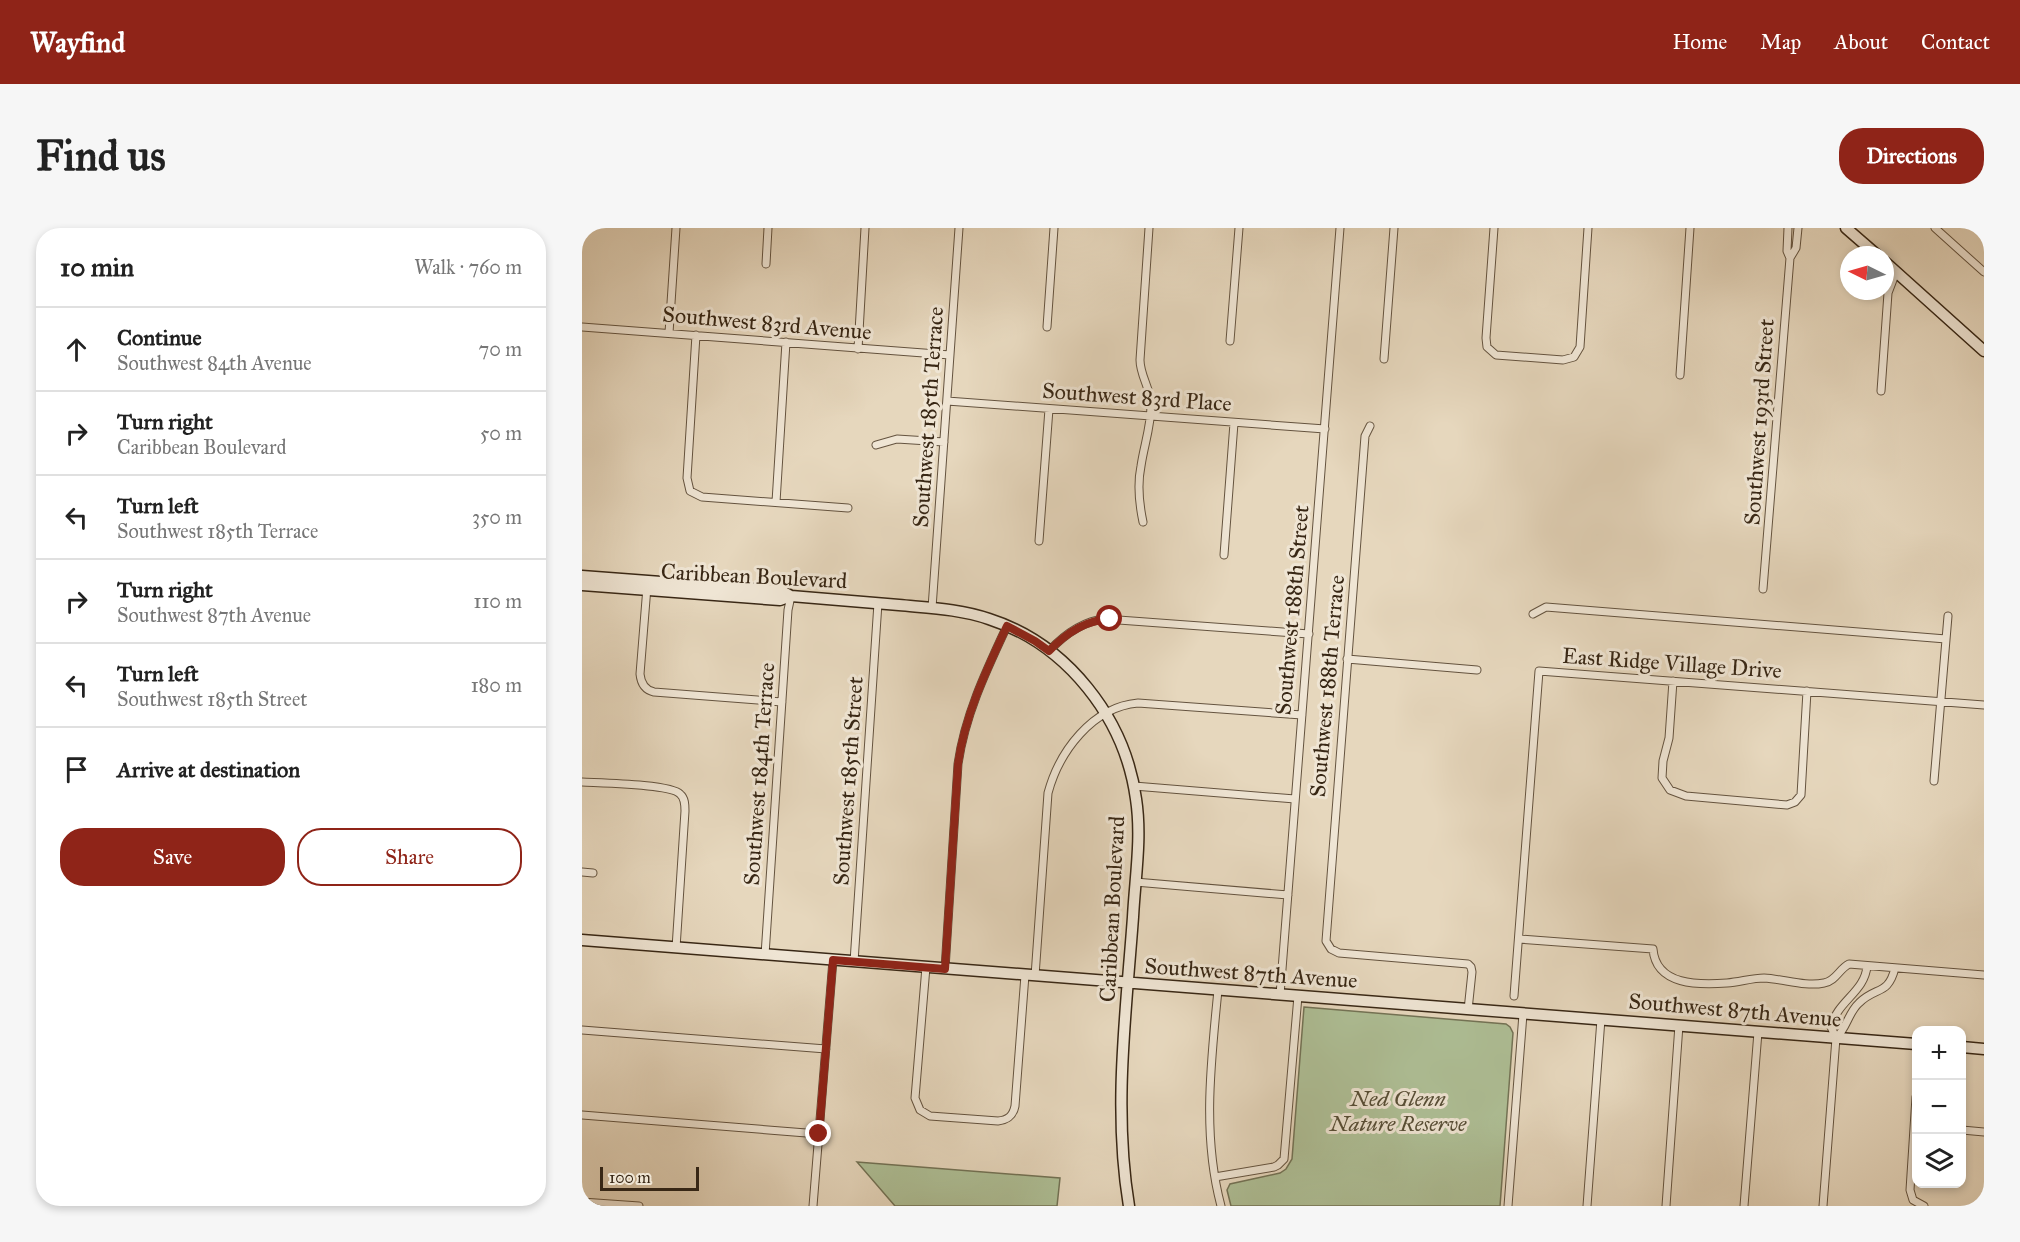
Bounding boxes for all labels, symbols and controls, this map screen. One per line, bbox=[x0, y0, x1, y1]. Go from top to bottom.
text: Wayfind bbox=[30, 25, 125, 60]
text: Home bbox=[1672, 29, 1727, 55]
text: Map bbox=[1760, 29, 1801, 55]
text: About bbox=[1834, 29, 1888, 55]
text: Contact bbox=[1921, 29, 1990, 55]
button: Directions bbox=[1839, 128, 1984, 184]
text: Find us bbox=[36, 130, 166, 182]
north arrow bbox=[1840, 246, 1894, 300]
text: 10 min bbox=[60, 251, 134, 283]
text: Walk · 760 m bbox=[414, 255, 522, 279]
street label: Southwest 83rd Avenue bbox=[661, 300, 873, 346]
street label: Southwest 185th Terrace bbox=[907, 306, 949, 528]
street label: Southwest 193rd Street bbox=[1738, 318, 1780, 526]
text: Continue bbox=[117, 324, 202, 351]
icon: ahead bbox=[60, 333, 93, 366]
text: 70 m bbox=[479, 337, 522, 361]
text: Southwest 84th Avenue bbox=[117, 351, 312, 375]
street label: Southwest 83rd Place bbox=[1041, 377, 1233, 417]
text: Turn right bbox=[117, 408, 213, 435]
icon: right bbox=[60, 417, 93, 450]
text: 50 m bbox=[480, 421, 522, 445]
text: Caribbean Boulevard bbox=[117, 435, 286, 459]
text: Turn left bbox=[117, 492, 199, 519]
icon: left bbox=[60, 501, 93, 534]
street label: Southwest 188th Street bbox=[1269, 504, 1315, 716]
text: 350 m bbox=[472, 505, 522, 529]
text: Southwest 185th Terrace bbox=[117, 519, 318, 543]
street label: Caribbean Boulevard bbox=[660, 558, 848, 594]
street label: Southwest 188th Terrace bbox=[1304, 574, 1350, 798]
text: Turn right bbox=[117, 576, 213, 603]
icon: right bbox=[60, 585, 93, 618]
text: 110 m bbox=[474, 589, 522, 613]
text: Southwest 87th Avenue bbox=[117, 603, 311, 627]
route start bbox=[1096, 605, 1122, 631]
street label: East Ridge Village Drive bbox=[1561, 642, 1783, 684]
text: Turn left bbox=[117, 660, 199, 687]
street label: Southwest 184th Terrace bbox=[738, 662, 780, 886]
icon: left bbox=[60, 669, 93, 702]
text: 180 m bbox=[471, 673, 522, 697]
street label: Southwest 185th Street bbox=[827, 675, 869, 886]
text: Southwest 185th Street bbox=[117, 687, 307, 711]
icon: arrive bbox=[60, 753, 93, 786]
text: Arrive at destination bbox=[117, 756, 300, 783]
street label: Caribbean Boulevard bbox=[1094, 815, 1130, 1003]
button: Save bbox=[60, 828, 285, 886]
button: Share bbox=[297, 828, 522, 886]
street label: Southwest 87th Avenue bbox=[1144, 952, 1358, 994]
street label: Southwest 87th Avenue bbox=[1627, 987, 1843, 1033]
map controls bbox=[1912, 1026, 1966, 1188]
button: + bbox=[1912, 1026, 1966, 1080]
button: − bbox=[1912, 1080, 1966, 1134]
park label: Ned Glenn Nature Reserve bbox=[1328, 1085, 1467, 1137]
route end bbox=[805, 1120, 831, 1146]
button: layers bbox=[1912, 1134, 1966, 1188]
scale bar bbox=[600, 1164, 699, 1192]
text: 100 m bbox=[609, 1168, 651, 1187]

